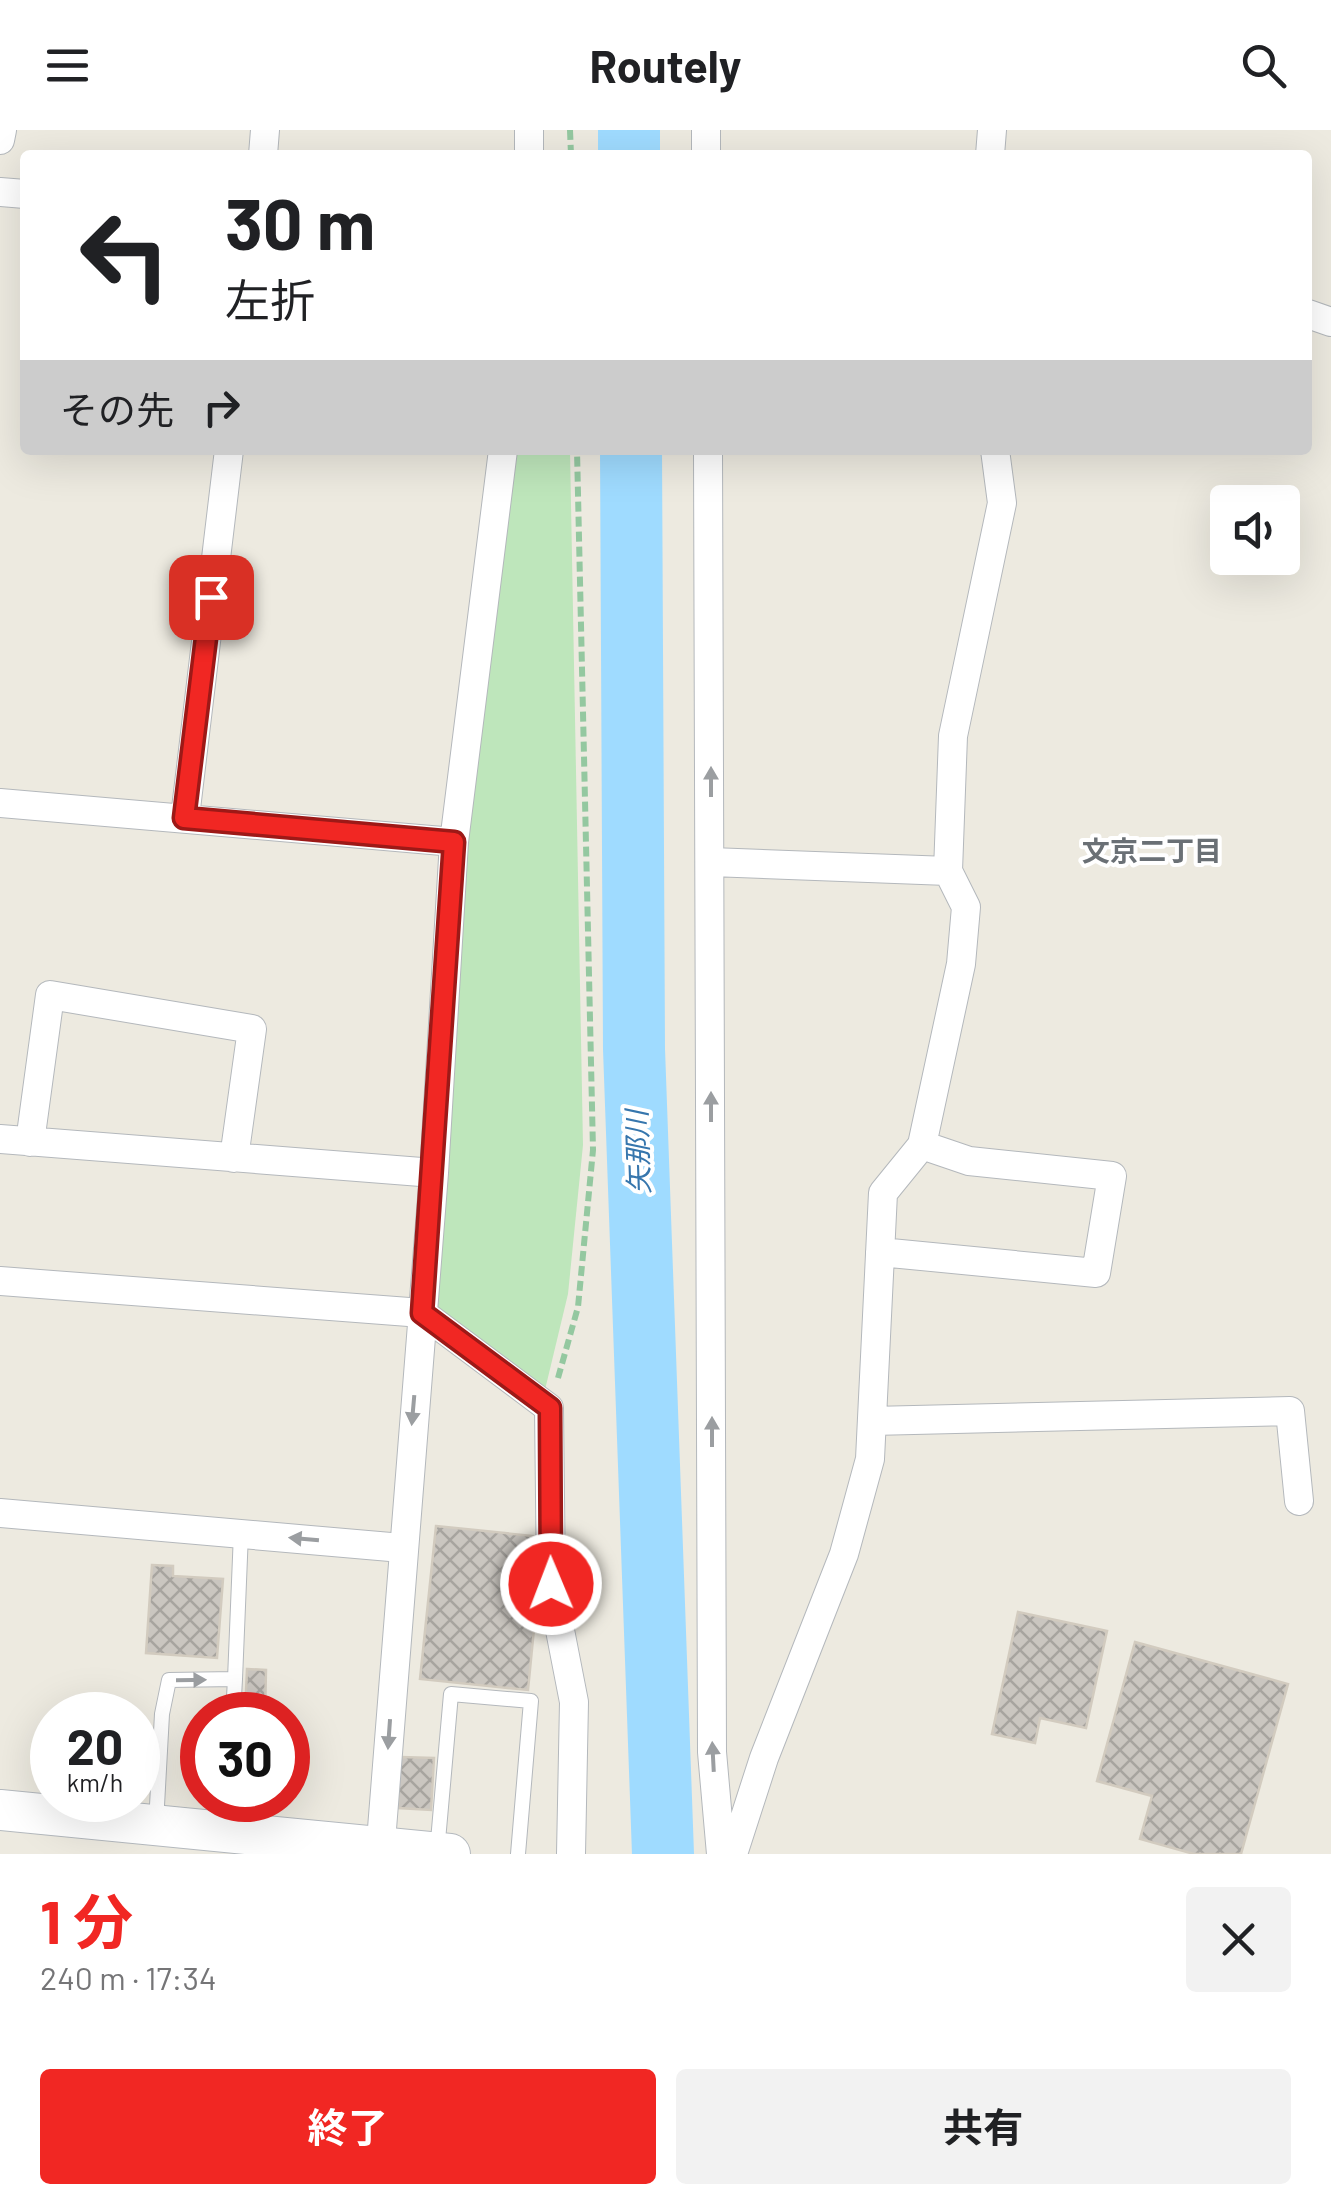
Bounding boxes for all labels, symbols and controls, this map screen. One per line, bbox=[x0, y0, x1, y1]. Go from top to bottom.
icon: menu bbox=[40, 38, 95, 93]
text: Routely bbox=[590, 38, 741, 92]
icon: search bbox=[1236, 38, 1291, 93]
text: 30 m bbox=[225, 180, 375, 264]
icon: left bbox=[60, 190, 190, 320]
text: 左折 bbox=[225, 272, 315, 326]
icon: right bbox=[194, 380, 249, 435]
text: その先 bbox=[60, 386, 174, 432]
map controls bbox=[1210, 485, 1300, 575]
button: sound bbox=[1210, 485, 1300, 575]
pin bbox=[169, 555, 254, 640]
icon: arrive bbox=[184, 570, 239, 625]
one-way arrow bbox=[702, 765, 718, 797]
district label: 文京二丁目 bbox=[1082, 833, 1222, 867]
one-way arrow bbox=[703, 1090, 719, 1122]
water label: 矢那川 bbox=[618, 1106, 655, 1195]
one-way arrow bbox=[405, 1394, 421, 1426]
one-way arrow bbox=[704, 1415, 720, 1447]
one-way arrow bbox=[288, 1530, 320, 1546]
position arrow bbox=[499, 1532, 603, 1636]
one-way arrow bbox=[175, 1672, 207, 1688]
speed limit sign: 30 bbox=[180, 1692, 310, 1822]
text: 20 bbox=[67, 1715, 123, 1775]
one-way arrow bbox=[380, 1718, 396, 1750]
one-way arrow bbox=[705, 1740, 721, 1772]
text: km/h bbox=[67, 1767, 123, 1797]
text: 1 分 bbox=[40, 1884, 133, 1956]
button: close bbox=[1186, 1887, 1291, 1992]
text: 240 m · 17:34 bbox=[40, 1958, 217, 1996]
button: 終了 bbox=[40, 2069, 656, 2184]
button: 共有 bbox=[676, 2069, 1291, 2184]

